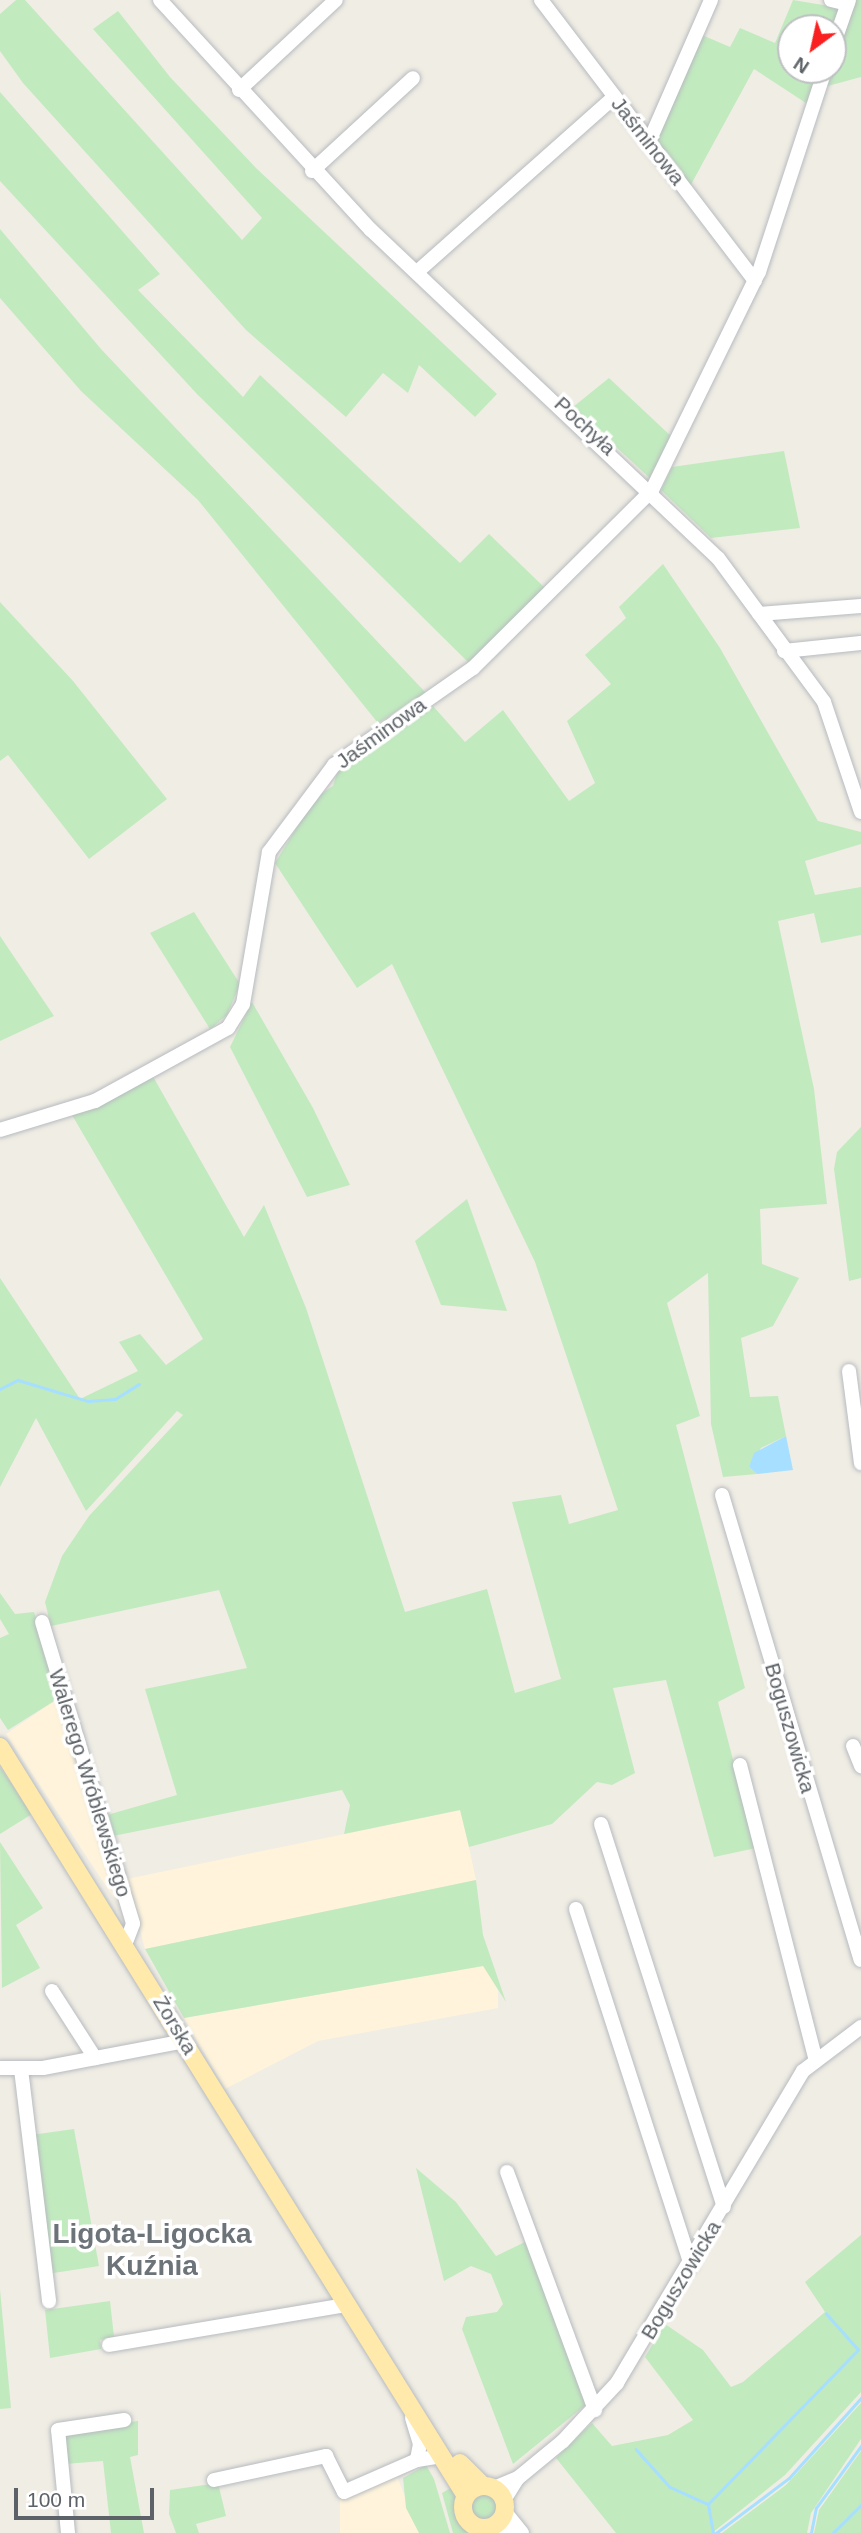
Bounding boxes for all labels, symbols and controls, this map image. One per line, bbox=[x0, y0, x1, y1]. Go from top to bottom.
north arrow bbox=[777, 14, 847, 84]
text: N bbox=[790, 53, 813, 78]
street label: Jaśminowa bbox=[606, 92, 690, 190]
street label: Pochyła bbox=[549, 391, 621, 461]
street label: Jaśminowa bbox=[331, 692, 431, 774]
street label: Boguszowicka bbox=[759, 1660, 821, 1796]
street label: Walerego Wróblewskiego bbox=[43, 1666, 137, 1900]
street label: Żorska bbox=[148, 1991, 202, 2059]
street label: Boguszowicka bbox=[636, 2216, 726, 2344]
district label: Ligota-Ligocka Kuźnia bbox=[52, 2217, 252, 2283]
scale bar bbox=[18, 2474, 158, 2518]
text: 100 m bbox=[27, 2488, 85, 2511]

